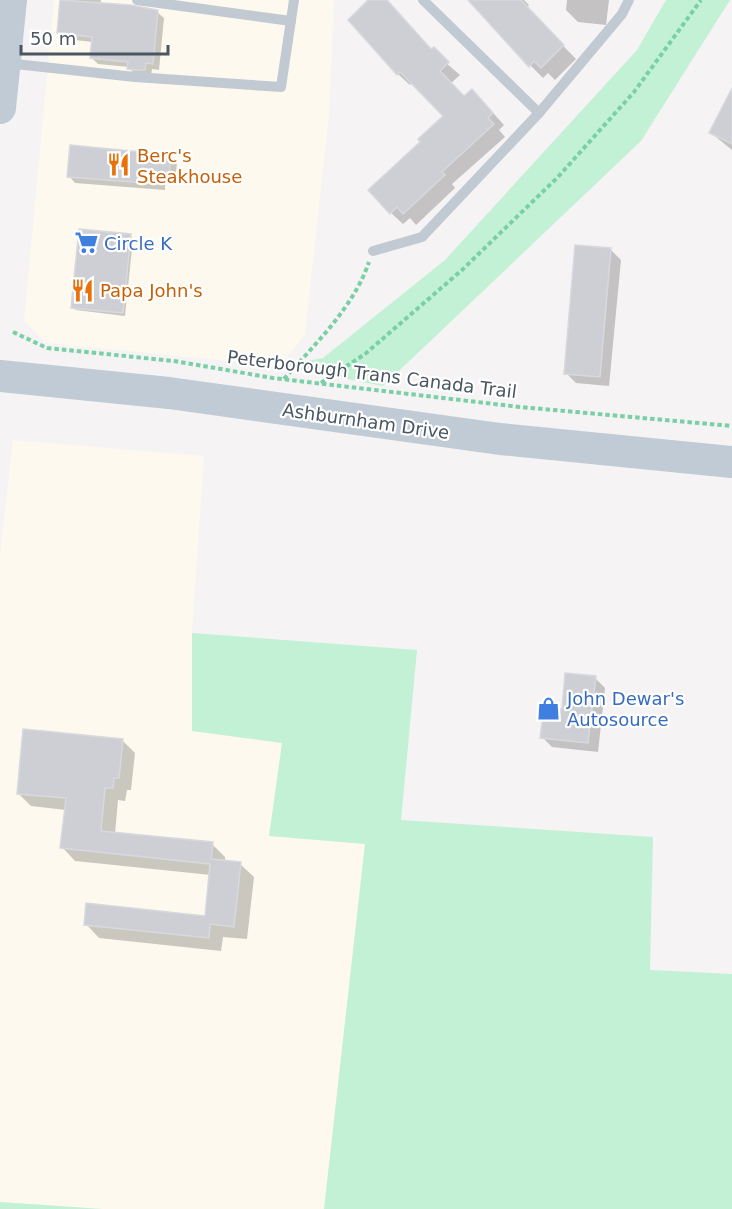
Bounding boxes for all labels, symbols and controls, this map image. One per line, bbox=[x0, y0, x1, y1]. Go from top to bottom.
scale bar bbox=[21, 18, 168, 56]
text: 50 m bbox=[30, 28, 76, 49]
place label: Berc's Steakhouse bbox=[137, 145, 242, 187]
restaurant icon: Berc's Steakhouse bbox=[106, 152, 132, 178]
supermarket icon: Circle K bbox=[73, 230, 99, 256]
place label: Circle K bbox=[104, 233, 173, 254]
restaurant icon: Papa John's bbox=[69, 277, 95, 303]
place label: Papa John's bbox=[100, 280, 203, 301]
street label: Peterborough Trans Canada Trail bbox=[226, 346, 518, 402]
street label: Ashburnham Drive bbox=[281, 399, 451, 443]
place label: John Dewar's Autosource bbox=[566, 688, 684, 730]
shop icon: John Dewar's Autosource bbox=[536, 695, 562, 721]

